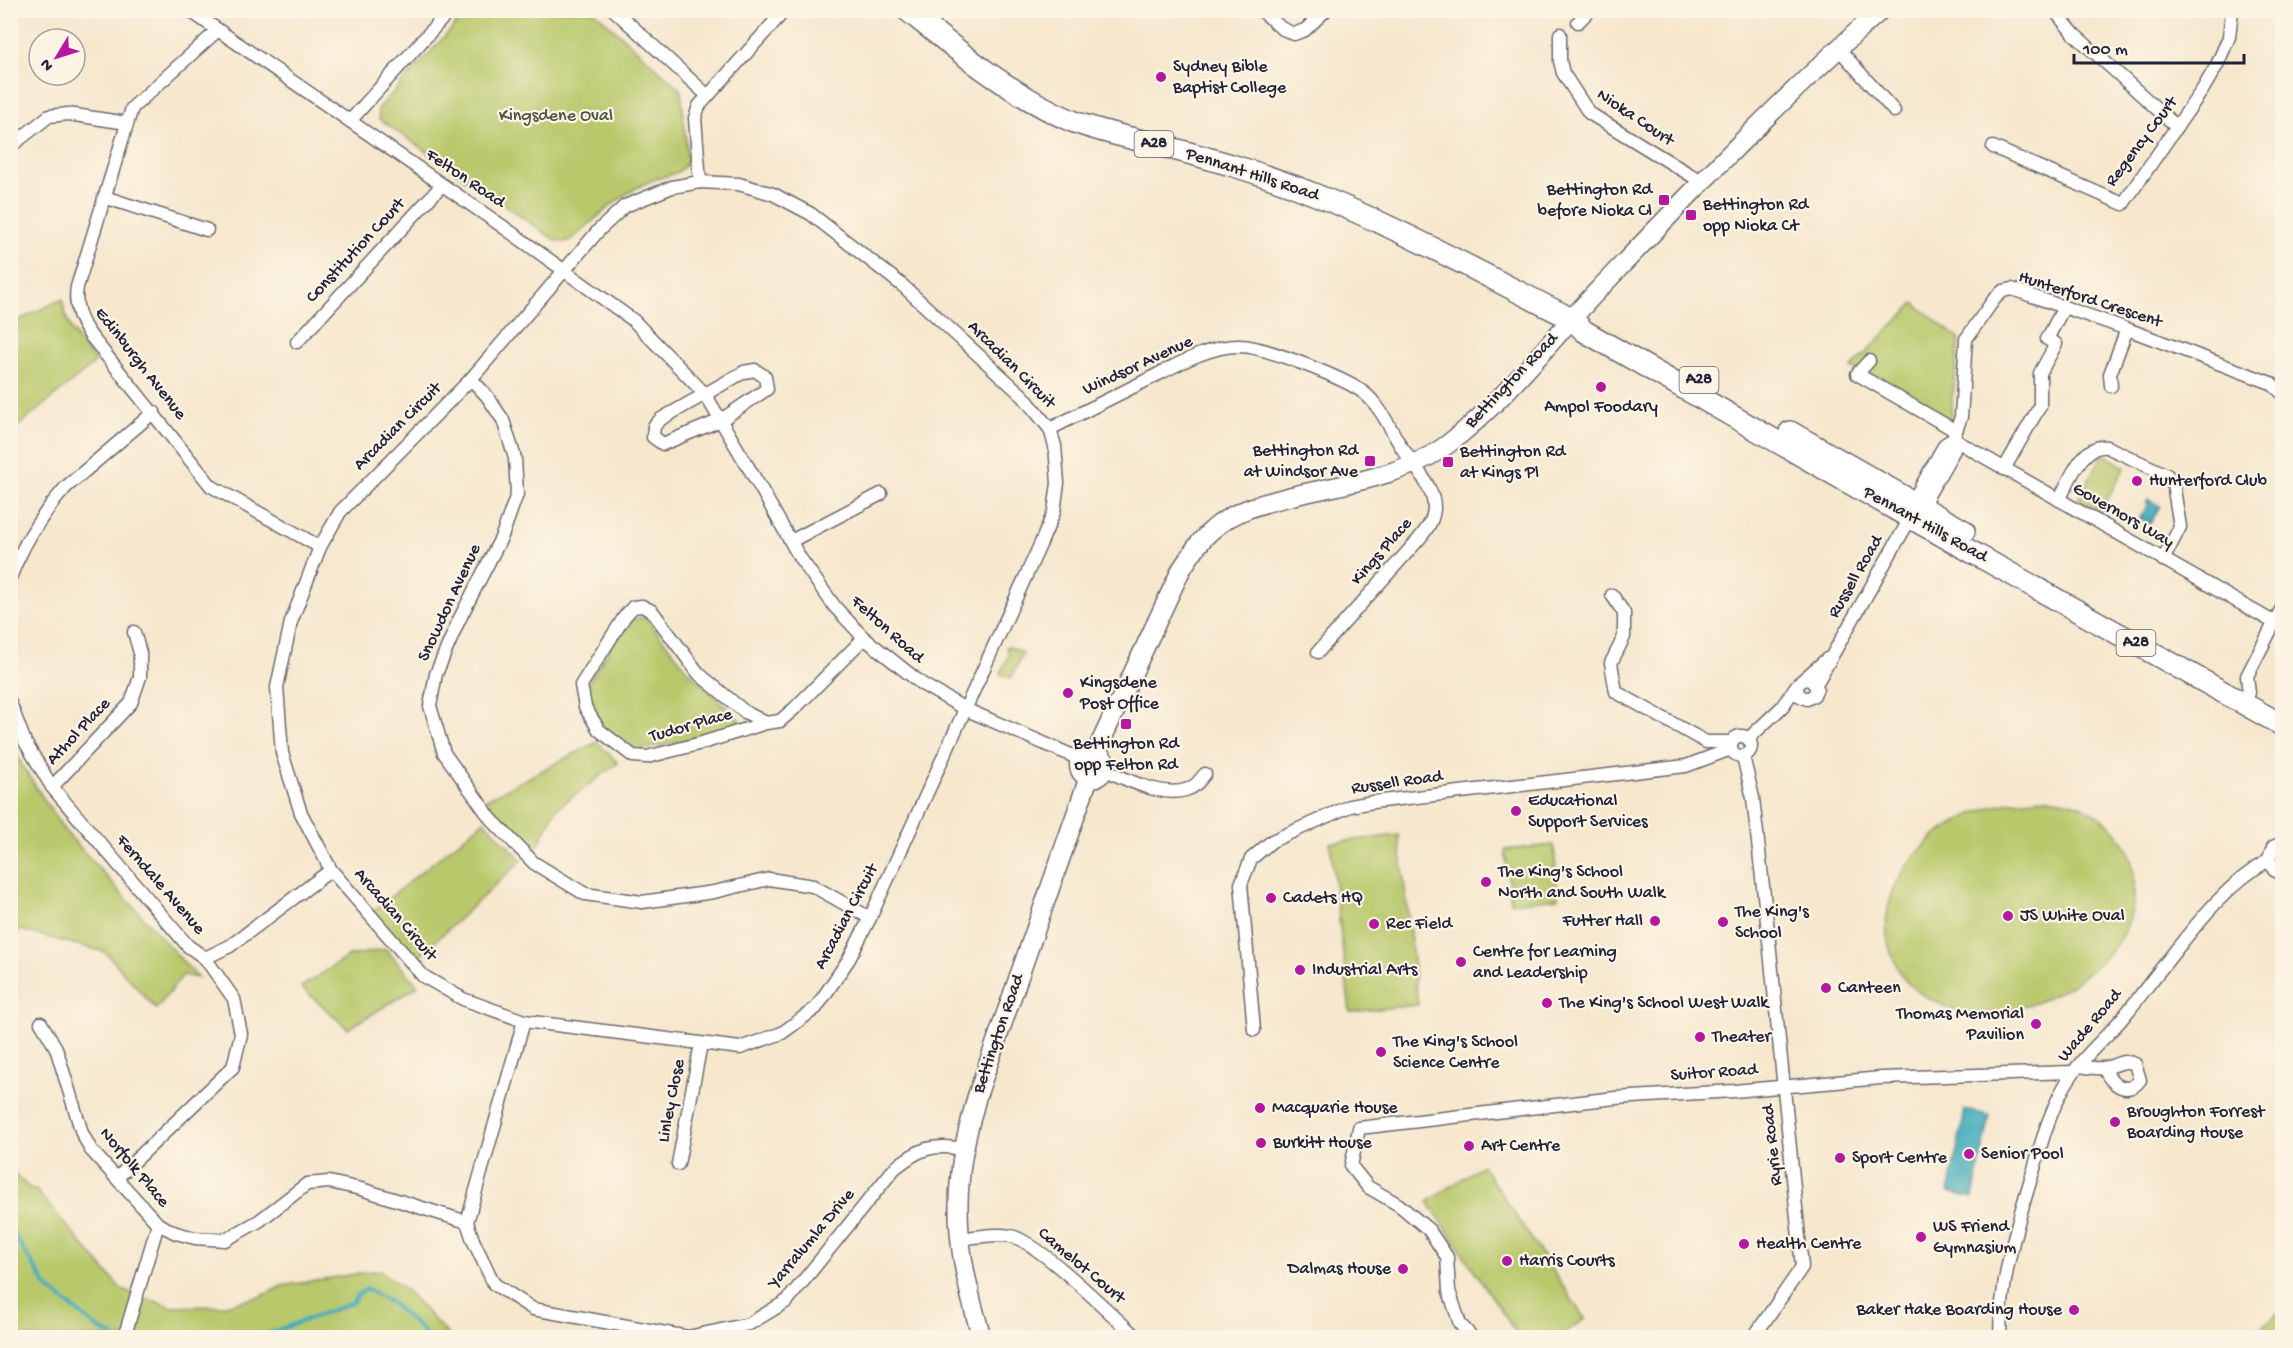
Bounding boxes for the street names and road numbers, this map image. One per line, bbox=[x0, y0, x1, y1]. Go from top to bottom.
street label: Nioka Court bbox=[1592, 85, 1679, 152]
street label: Regency Court bbox=[2101, 92, 2184, 191]
road number: A28 bbox=[1134, 131, 1174, 157]
street label: Pennant Hills Road bbox=[1182, 143, 1323, 207]
street label: Felton Road bbox=[420, 144, 510, 214]
street label: Constitution Court bbox=[302, 193, 411, 308]
street label: Hunterford Crescent bbox=[2016, 267, 2166, 334]
street label: Edinburgh Avenue bbox=[90, 304, 191, 425]
street label: Arcadian Circuit bbox=[962, 316, 1061, 415]
street label: Bettington Road bbox=[1460, 328, 1564, 434]
street label: Windsor Avenue bbox=[1080, 331, 1197, 401]
road number: A28 bbox=[1680, 367, 1718, 393]
street label: Arcadian Circuit bbox=[349, 377, 448, 476]
street label: Governors Way bbox=[2069, 479, 2178, 554]
street label: Pennant Hills Road bbox=[1858, 482, 1992, 569]
street label: Kings Place bbox=[1347, 513, 1418, 590]
street label: Russell Road bbox=[1824, 531, 1889, 622]
street label: Snowdon Avenue bbox=[414, 540, 487, 665]
street label: Felton Road bbox=[845, 591, 929, 669]
road number: A28 bbox=[2116, 630, 2156, 656]
street label: Athol Place bbox=[43, 693, 116, 770]
street label: Tudor Place bbox=[646, 704, 736, 748]
street label: Russell Road bbox=[1350, 766, 1445, 800]
street label: Ferndale Avenue bbox=[110, 830, 210, 940]
street label: Arcadian Circuit bbox=[810, 859, 884, 973]
street label: Arcadian Circuit bbox=[349, 864, 442, 967]
street label: Bettington Road bbox=[968, 970, 1030, 1097]
street label: Wade Road bbox=[2053, 984, 2127, 1067]
street label: Linley Close bbox=[654, 1057, 690, 1144]
street label: Suitor Road bbox=[1670, 1059, 1760, 1087]
street label: Ryrie Road bbox=[1758, 1102, 1788, 1187]
street label: Norfolk Place bbox=[95, 1124, 174, 1213]
street label: Yarralumla Drive bbox=[763, 1184, 860, 1295]
street label: Camelot Court bbox=[1033, 1223, 1130, 1310]

